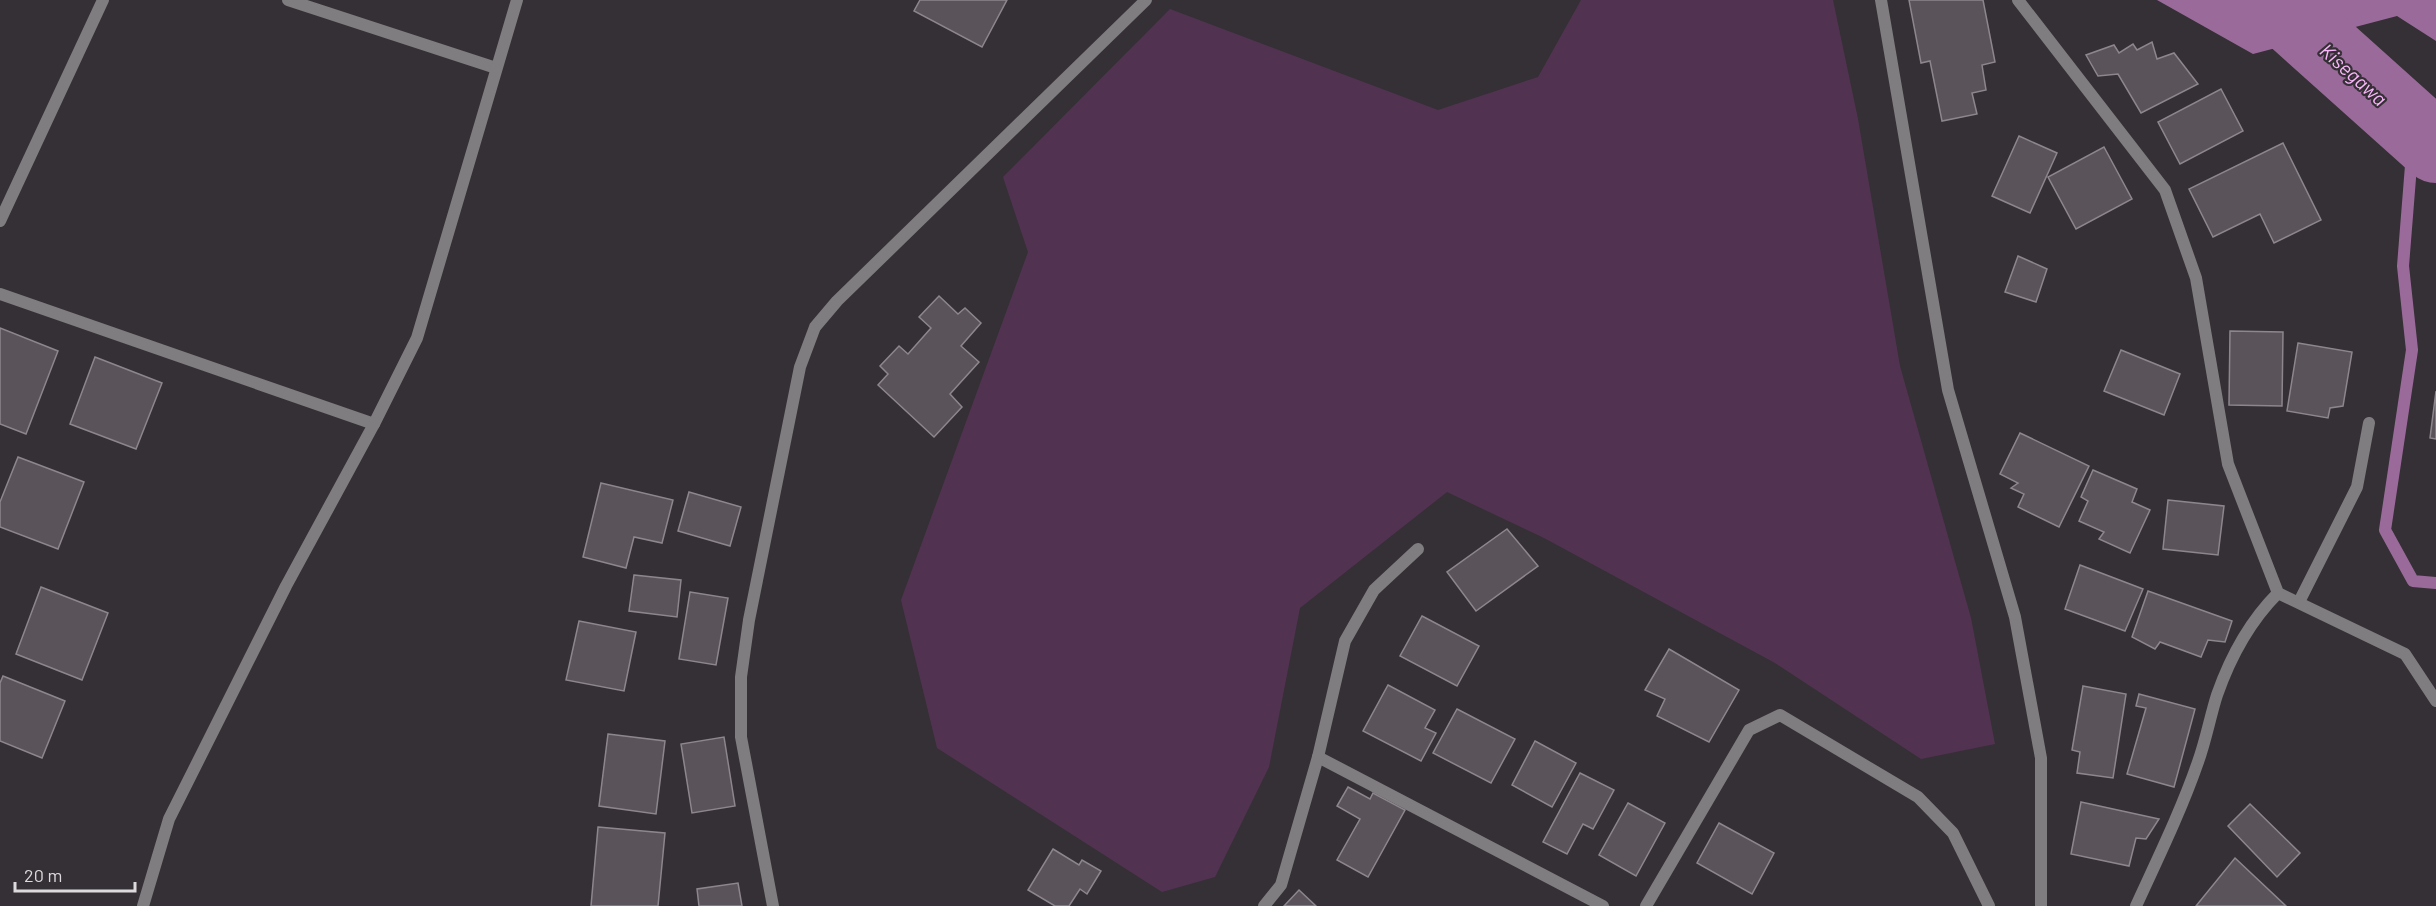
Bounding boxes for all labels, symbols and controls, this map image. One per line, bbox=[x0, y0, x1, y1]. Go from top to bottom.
water label: Kisegawa bbox=[2316, 38, 2392, 110]
scale bar bbox=[15, 855, 135, 893]
text: 20 m bbox=[24, 864, 62, 886]

